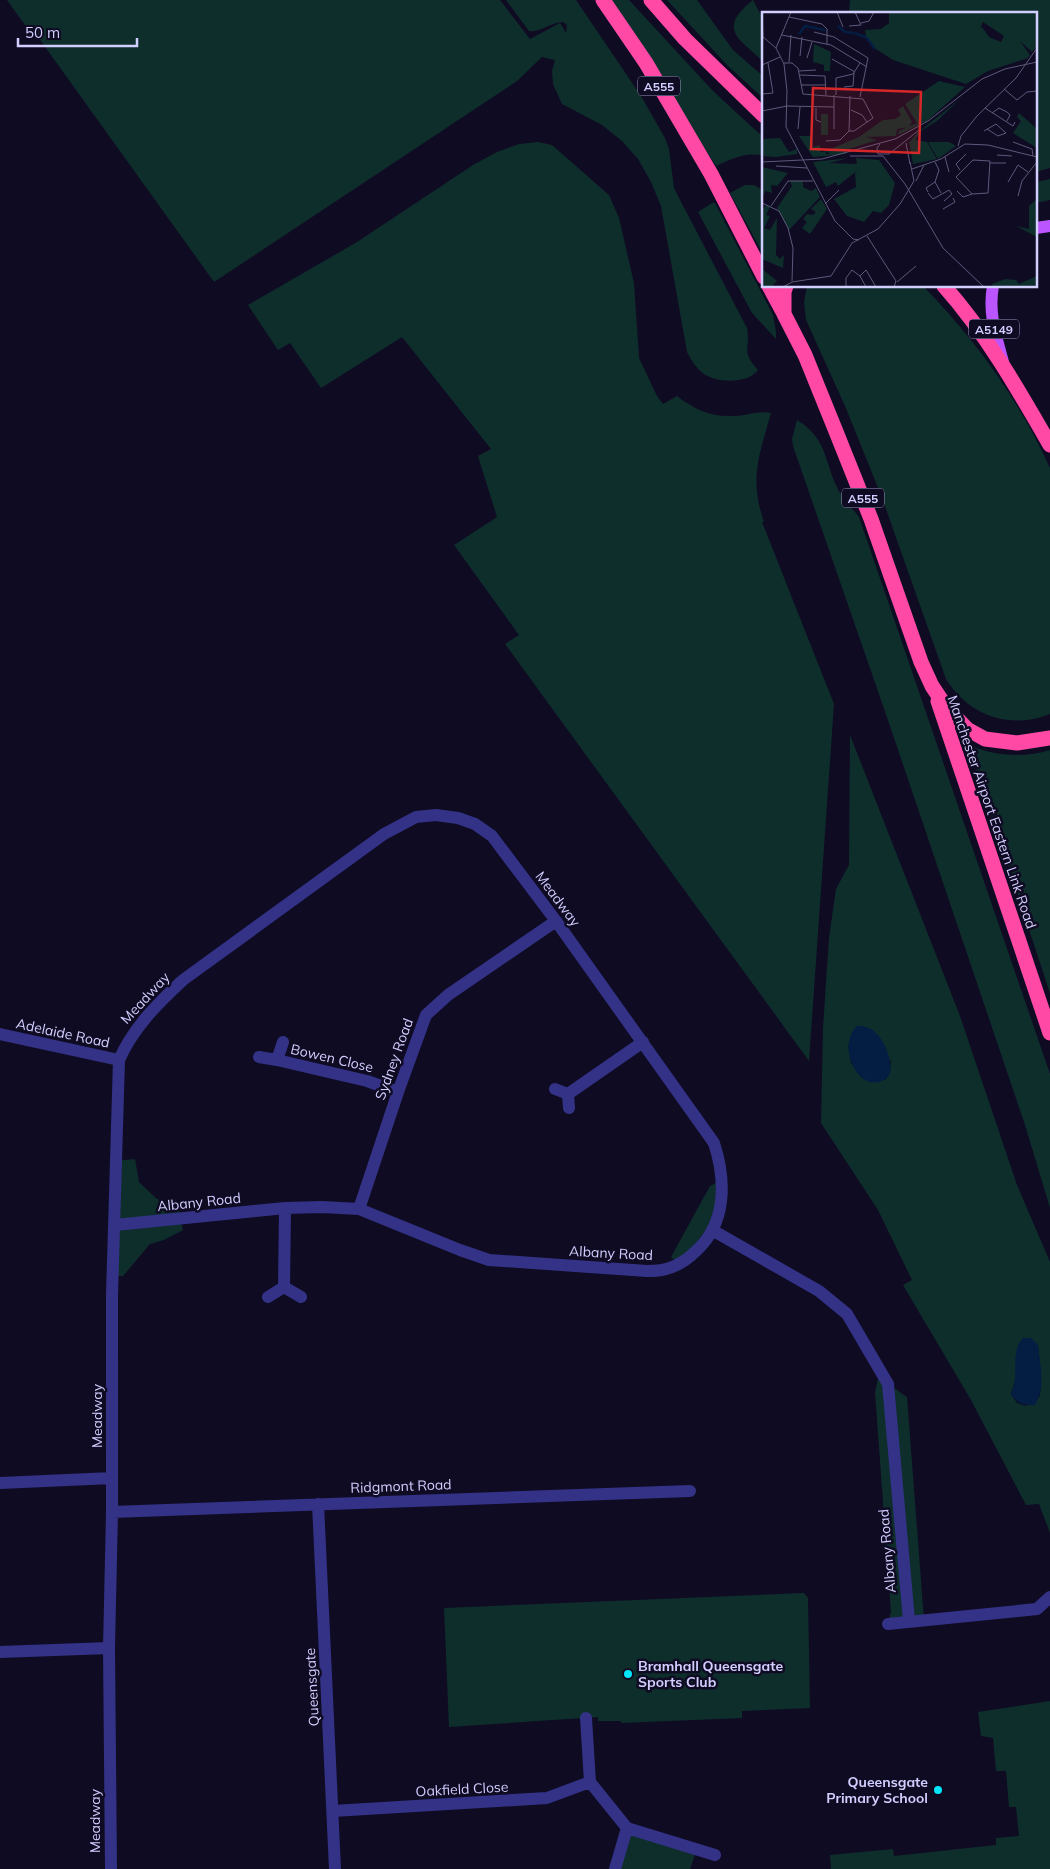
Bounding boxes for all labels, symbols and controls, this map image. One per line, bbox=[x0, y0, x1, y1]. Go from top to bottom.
inset map bbox=[762, 12, 1038, 288]
scale bar bbox=[18, 15, 136, 47]
text: 50 m bbox=[25, 23, 60, 42]
road number: A555 bbox=[638, 76, 680, 95]
road number: A5149 bbox=[969, 320, 1019, 338]
road number: A555 bbox=[842, 488, 884, 508]
street label: Manchester Airport Eastern Link Road bbox=[943, 693, 1041, 931]
street label: Meadway bbox=[531, 868, 585, 931]
street label: Meadway bbox=[117, 968, 174, 1028]
street label: Adelaide Road bbox=[15, 1014, 111, 1052]
street label: Sydney Road bbox=[371, 1016, 417, 1102]
street label: Bowen Close bbox=[289, 1040, 375, 1076]
street label: Albany Road bbox=[156, 1189, 242, 1215]
street label: Albany Road bbox=[569, 1242, 653, 1264]
street label: Meadway bbox=[88, 1383, 106, 1448]
street label: Ridgmont Road bbox=[350, 1475, 452, 1497]
street label: Albany Road bbox=[874, 1508, 900, 1594]
street label: Queensgate bbox=[301, 1647, 323, 1727]
place label: Bramhall Queensgate Sports Club bbox=[638, 1657, 783, 1691]
marker: Bramhall Queensgate Sports Club bbox=[622, 1668, 634, 1680]
place label: Queensgate Primary School bbox=[826, 1773, 928, 1807]
street label: Oakfield Close bbox=[415, 1778, 509, 1800]
marker: Queensgate Primary School bbox=[932, 1784, 944, 1796]
street label: Meadway bbox=[86, 1788, 104, 1853]

